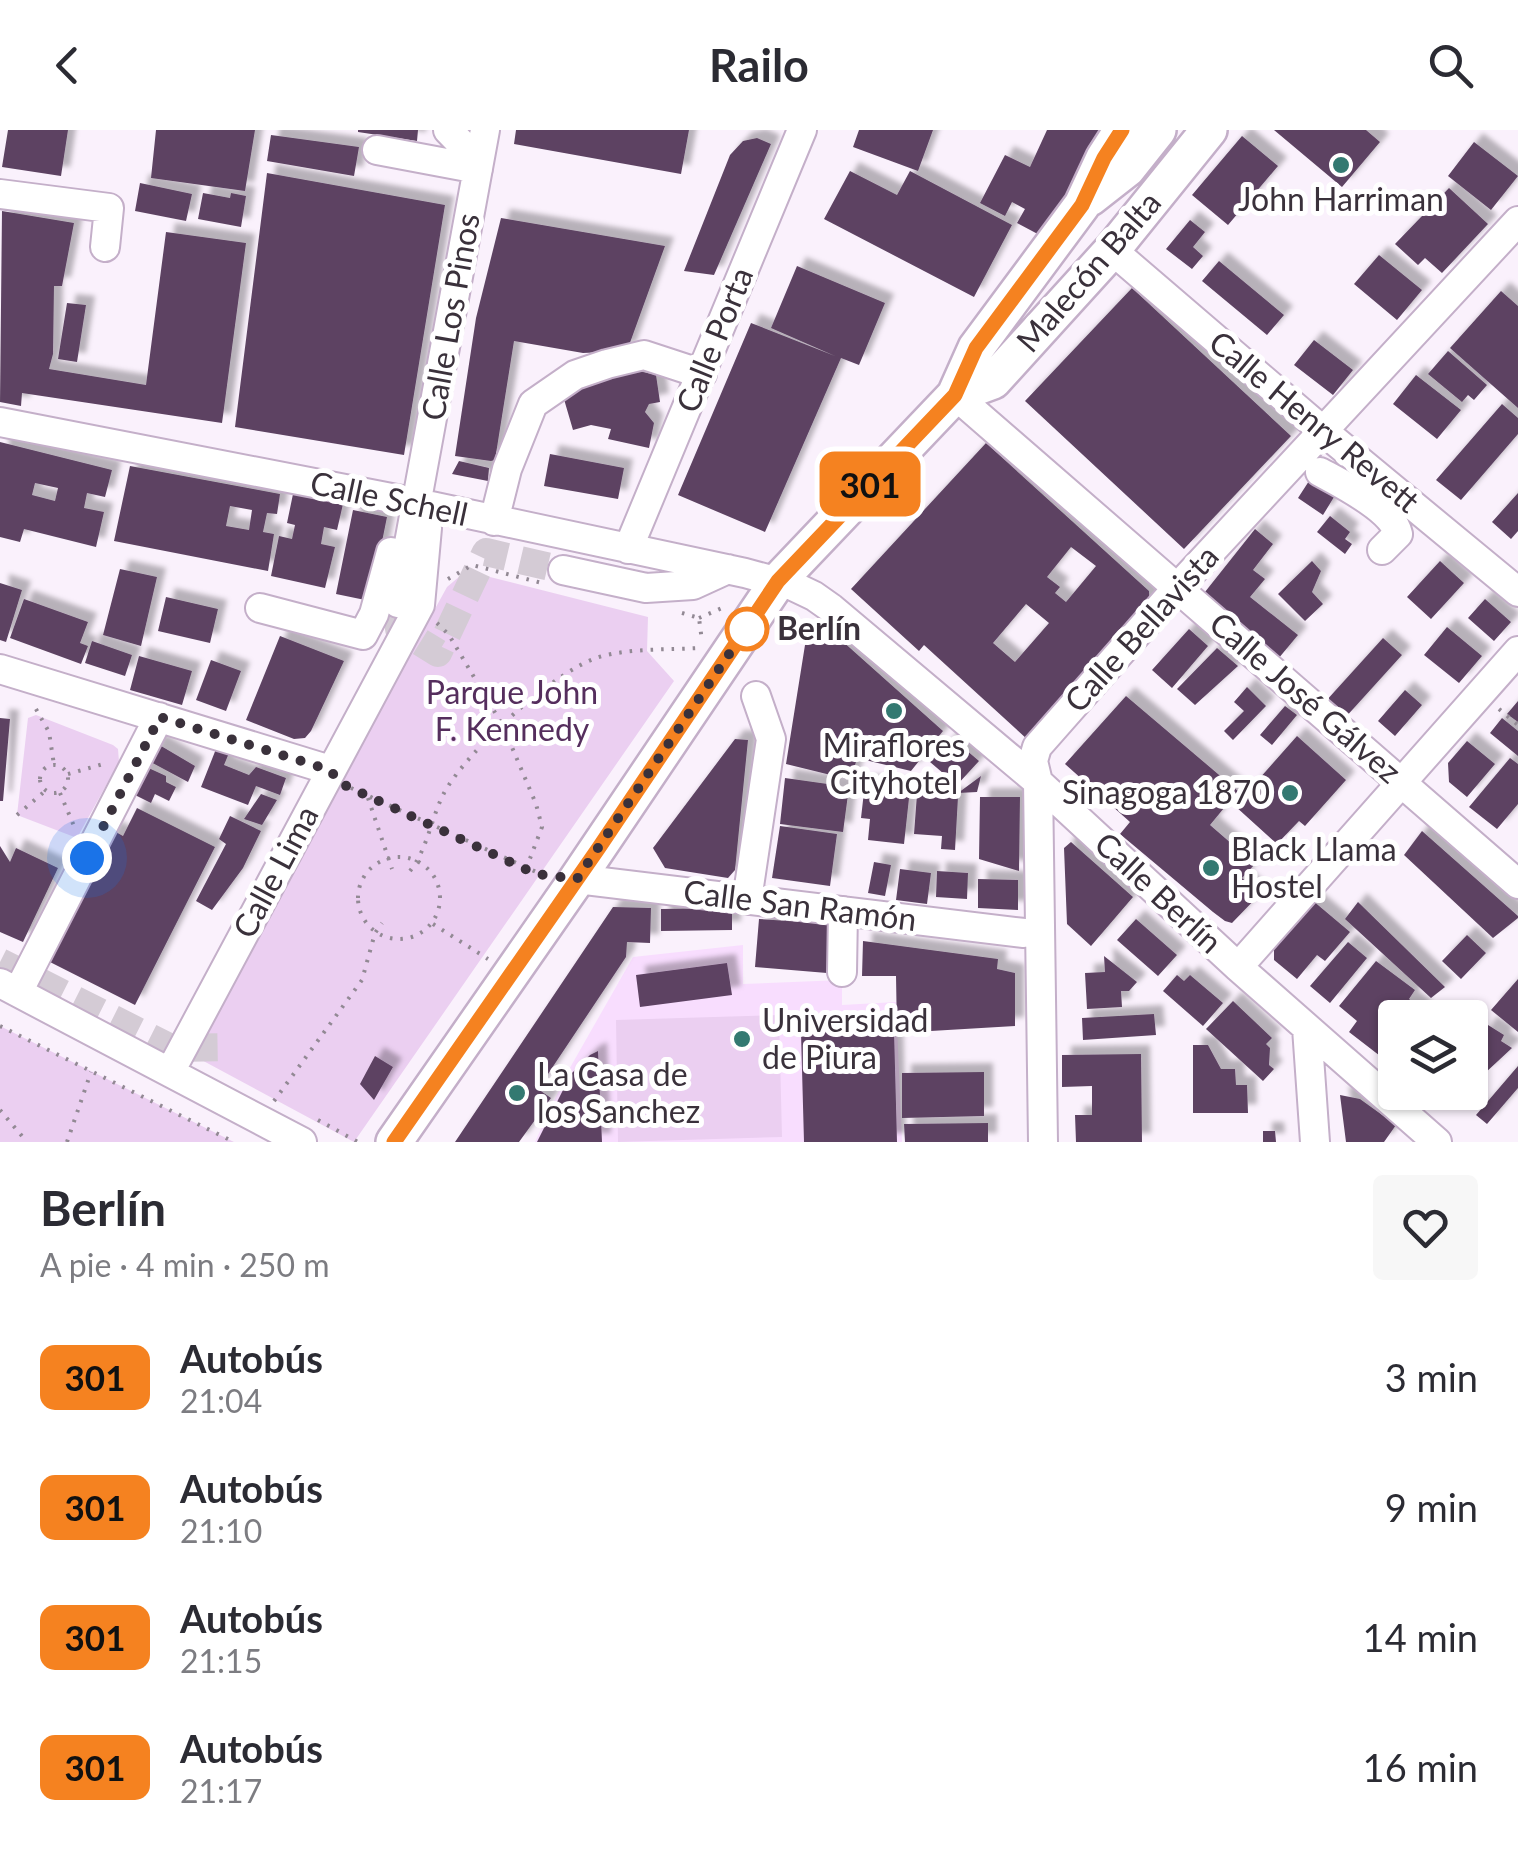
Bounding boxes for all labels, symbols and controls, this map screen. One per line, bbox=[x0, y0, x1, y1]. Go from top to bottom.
icon: back bbox=[40, 38, 95, 93]
text: Railo bbox=[709, 38, 809, 92]
icon: search bbox=[1423, 38, 1478, 93]
marker: John Harriman bbox=[1330, 154, 1352, 176]
place label: John Harriman bbox=[1238, 179, 1444, 218]
street label: Malecón Balta bbox=[1008, 183, 1168, 359]
street label: Calle Los Pinos bbox=[412, 210, 487, 423]
street label: Calle Porta bbox=[667, 261, 760, 418]
street label: Calle Henry Revett bbox=[1202, 322, 1428, 520]
line badge: 301 bbox=[812, 452, 928, 516]
street label: Calle Schell bbox=[307, 462, 472, 533]
text: 301 bbox=[840, 463, 900, 505]
street label: Calle Bellavista bbox=[1056, 537, 1226, 719]
street label: Calle José Gálvez bbox=[1202, 603, 1410, 791]
marker: Berlín bbox=[726, 608, 768, 650]
place label: Berlín bbox=[777, 608, 861, 647]
park label: Parque John F. Kennedy bbox=[426, 672, 598, 748]
marker: Miraflores Cityhotel bbox=[883, 700, 905, 722]
place label: Miraflores Cityhotel bbox=[823, 725, 965, 801]
place label: Sinagoga 1870 bbox=[1062, 772, 1270, 811]
marker: Sinagoga 1870 bbox=[1279, 782, 1301, 804]
street label: Calle Lima bbox=[224, 799, 326, 944]
street label: Calle Berlín bbox=[1087, 823, 1231, 961]
place label: Black Llama Hostel bbox=[1231, 829, 1397, 905]
your location bbox=[62, 833, 112, 883]
marker: Black Llama Hostel bbox=[1200, 857, 1222, 879]
street label: Calle San Ramón bbox=[681, 871, 919, 938]
place label: Universidad de Piura bbox=[762, 1000, 928, 1076]
map controls bbox=[1378, 1000, 1488, 1110]
button: layers bbox=[1378, 1000, 1488, 1110]
marker: Universidad de Piura bbox=[731, 1028, 753, 1050]
place label: La Casa de los Sanchez bbox=[537, 1054, 700, 1130]
marker: La Casa de los Sanchez bbox=[506, 1082, 528, 1104]
button: heart bbox=[1373, 1175, 1478, 1280]
text: Berlín bbox=[40, 1179, 166, 1236]
text: A pie · 4 min · 250 m bbox=[40, 1245, 330, 1284]
text: Autobús bbox=[180, 1335, 323, 1381]
text: 3 min bbox=[1385, 1354, 1478, 1400]
text: 301 bbox=[65, 1356, 125, 1398]
text: 21:04 bbox=[180, 1381, 262, 1420]
text: Autobús bbox=[180, 1465, 323, 1511]
text: 9 min bbox=[1385, 1484, 1478, 1530]
text: 301 bbox=[65, 1486, 125, 1528]
text: 21:10 bbox=[180, 1511, 262, 1550]
text: Autobús bbox=[180, 1595, 323, 1641]
text: 14 min bbox=[1363, 1614, 1478, 1660]
text: 301 bbox=[65, 1616, 125, 1658]
text: 21:15 bbox=[180, 1641, 262, 1680]
text: Autobús bbox=[180, 1725, 323, 1771]
text: 16 min bbox=[1363, 1744, 1478, 1790]
text: 301 bbox=[65, 1746, 125, 1788]
text: 21:17 bbox=[180, 1771, 262, 1810]

